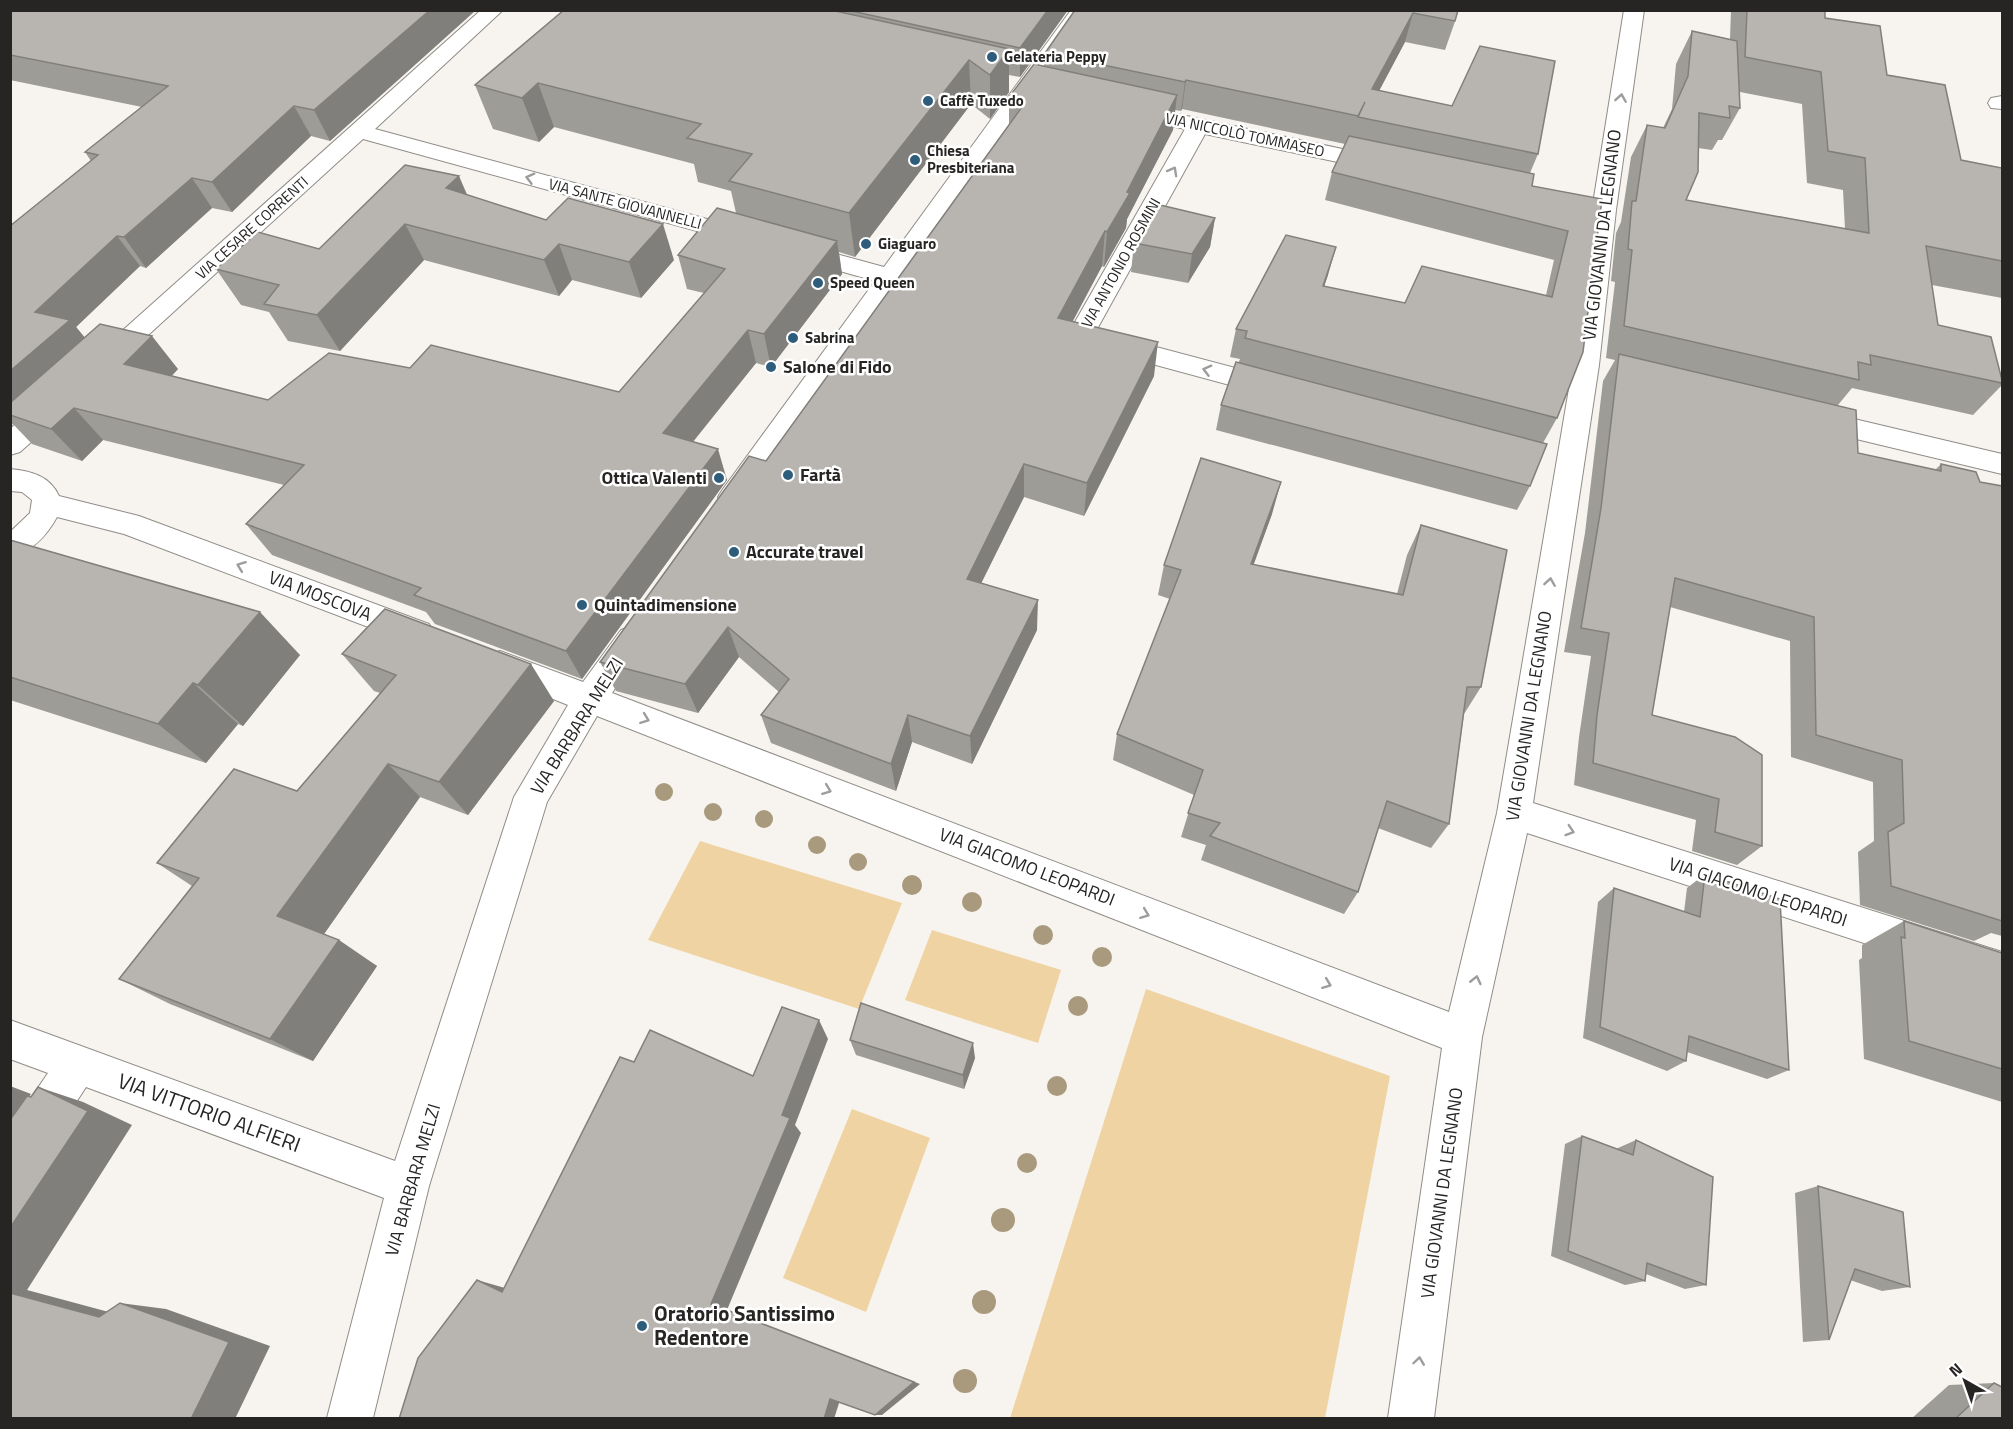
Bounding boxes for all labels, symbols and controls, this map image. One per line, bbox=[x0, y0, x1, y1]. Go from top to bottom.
place label: Gelateria Peppy bbox=[1004, 45, 1107, 68]
marker: Gelateria Peppy bbox=[985, 50, 999, 64]
place label: Caffè Tuxedo bbox=[940, 89, 1024, 112]
marker: Caffè Tuxedo bbox=[921, 94, 935, 108]
one-way arrow bbox=[1614, 94, 1626, 103]
street label: VIA NICCOLÒ TOMMASEO bbox=[1163, 106, 1327, 163]
street label: VIA GIOVANNI DA LEGNANO bbox=[1575, 128, 1628, 342]
place label: Chiesa Presbiteriana bbox=[927, 139, 1015, 179]
marker: Chiesa Presbiteriana bbox=[908, 153, 922, 167]
one-way arrow bbox=[1166, 167, 1177, 177]
street label: VIA CESARE CORRENTI bbox=[190, 170, 313, 285]
street label: VIA SANTE GIOVANNELLI bbox=[546, 172, 704, 235]
one-way arrow bbox=[525, 173, 536, 185]
street label: VIA ANTONIO ROSMINI bbox=[1075, 193, 1166, 332]
place label: Giaguaro bbox=[878, 232, 936, 255]
marker: Giaguaro bbox=[859, 237, 873, 251]
place label: Speed Queen bbox=[830, 271, 915, 294]
marker: Speed Queen bbox=[811, 276, 825, 290]
place label: Sabrina bbox=[805, 326, 855, 349]
marker: Sabrina bbox=[786, 331, 800, 345]
place label: Salone di Fido bbox=[783, 353, 892, 380]
marker: Salone di Fido bbox=[764, 360, 778, 374]
one-way arrow bbox=[1202, 365, 1212, 378]
place label: Fartà bbox=[800, 461, 841, 488]
place label: Ottica Valenti bbox=[602, 464, 707, 491]
marker: Fartà bbox=[781, 468, 795, 482]
marker: Ottica Valenti bbox=[712, 471, 726, 485]
place label: Accurate travel bbox=[746, 538, 864, 565]
marker: Accurate travel bbox=[727, 545, 741, 559]
one-way arrow bbox=[236, 561, 247, 573]
street label: VIA MOSCOVA bbox=[265, 564, 376, 628]
one-way arrow bbox=[1544, 577, 1556, 587]
place label: Quintadimensione bbox=[594, 591, 737, 618]
marker: Quintadimensione bbox=[575, 598, 589, 612]
street label: VIA GIOVANNI DA LEGNANO bbox=[1499, 609, 1558, 823]
street label: VIA BARBARA MELZI bbox=[523, 652, 630, 800]
one-way arrow bbox=[639, 712, 650, 724]
one-way arrow bbox=[821, 782, 831, 795]
street label: VIA GIACOMO LEOPARDI bbox=[935, 821, 1119, 913]
one-way arrow bbox=[1564, 824, 1575, 836]
street label: VIA GIACOMO LEOPARDI bbox=[1665, 850, 1851, 933]
one-way arrow bbox=[1140, 906, 1150, 919]
one-way arrow bbox=[1469, 975, 1482, 985]
one-way arrow bbox=[1321, 977, 1332, 989]
street label: VIA VITTORIO ALFIERI bbox=[113, 1064, 305, 1160]
street label: VIA GIOVANNI DA LEGNANO bbox=[1413, 1086, 1470, 1300]
street label: VIA BARBARA MELZI bbox=[378, 1101, 447, 1259]
place label: Oratorio Santissimo Redentore bbox=[654, 1297, 835, 1353]
marker: Oratorio Santissimo Redentore bbox=[635, 1319, 649, 1333]
north arrow bbox=[1935, 1351, 1995, 1411]
one-way arrow bbox=[1413, 1356, 1425, 1365]
text: N bbox=[1943, 1357, 1967, 1382]

